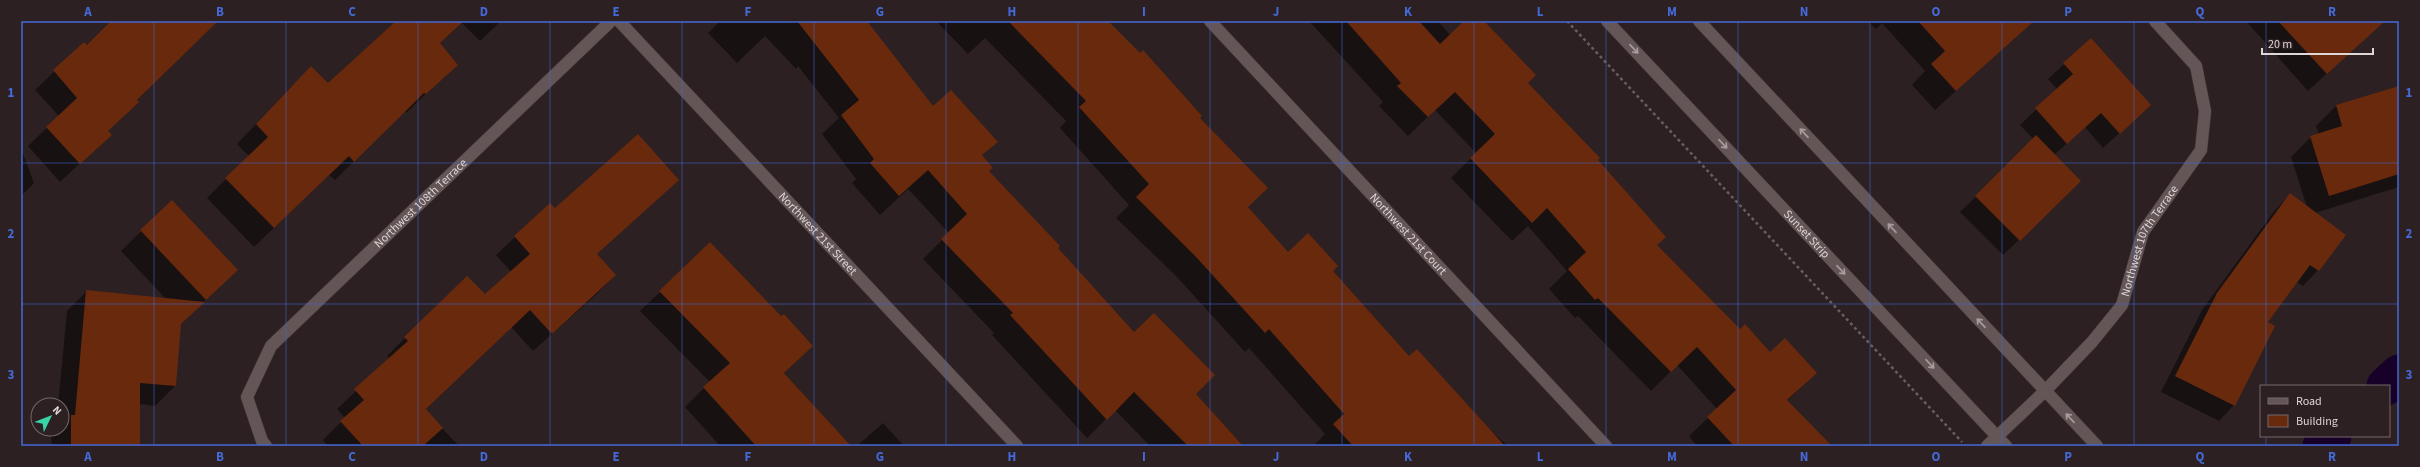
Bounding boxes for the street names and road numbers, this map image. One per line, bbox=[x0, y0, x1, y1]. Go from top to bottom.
street label: Northwest 108th Terrace bbox=[371, 155, 471, 252]
street label: Northwest 107th Terrace bbox=[2117, 182, 2183, 299]
street label: Northwest 21st Street bbox=[774, 188, 861, 279]
street label: Northwest 21st Court bbox=[1366, 190, 1450, 279]
street label: Sunset Strip bbox=[1779, 206, 1834, 262]

